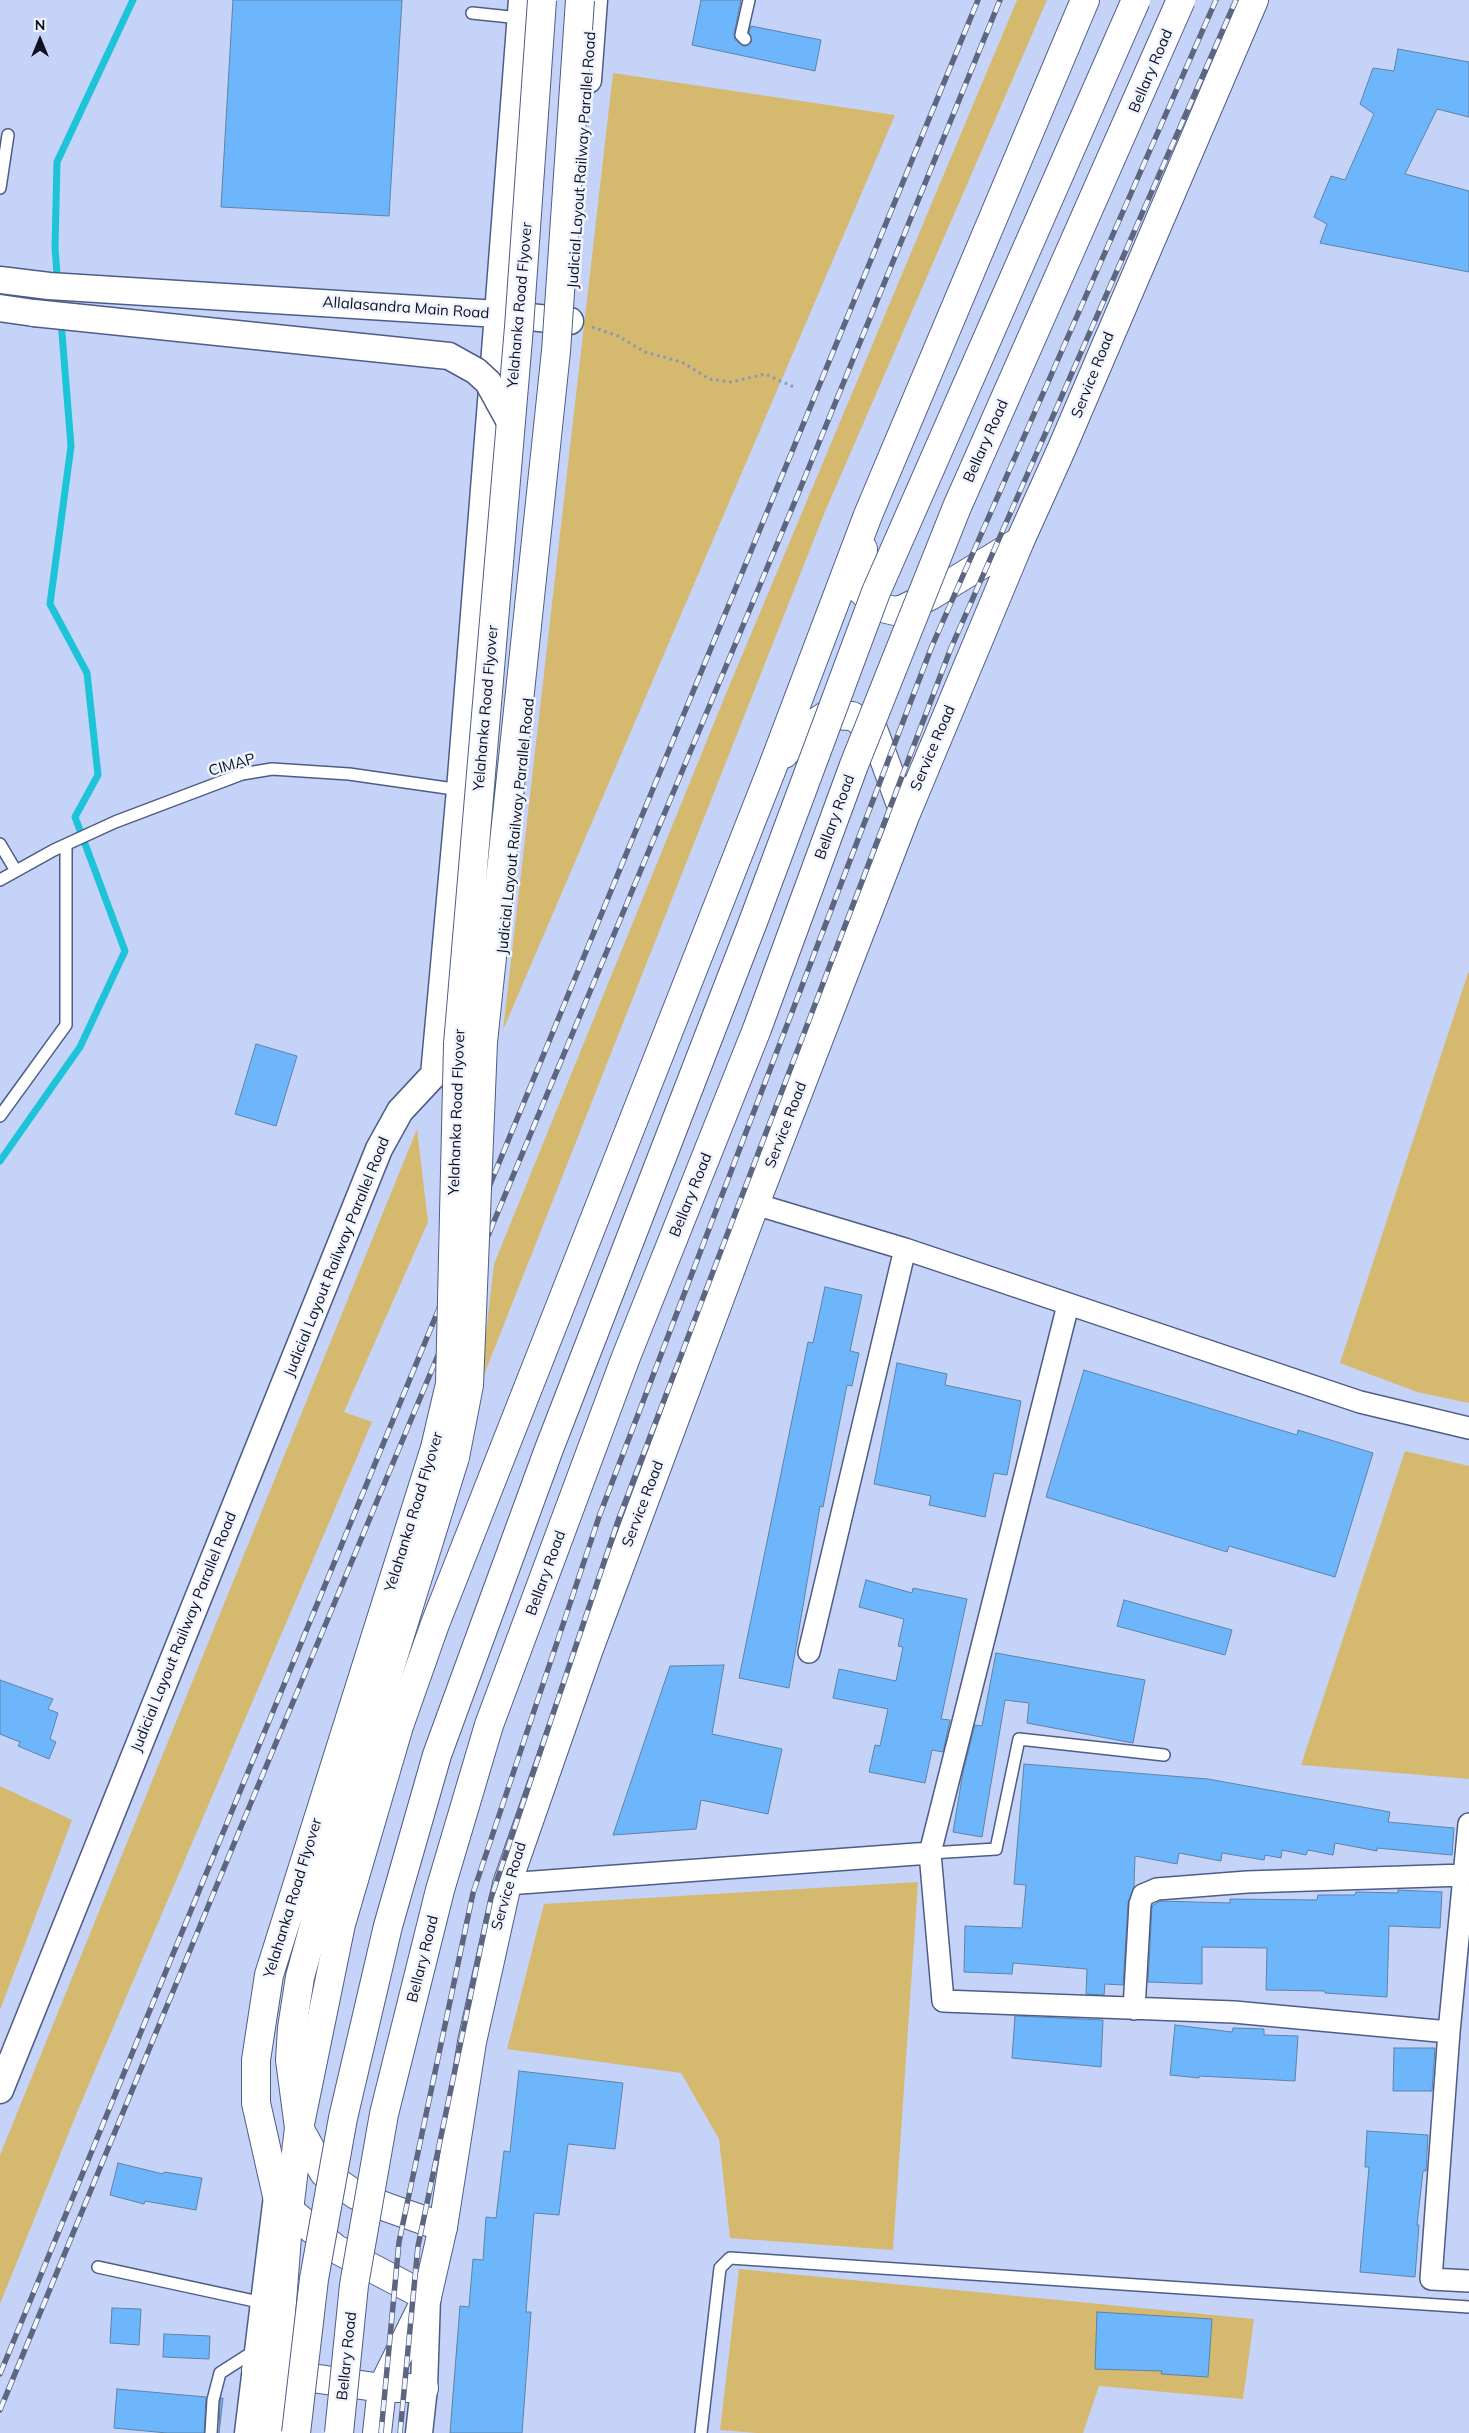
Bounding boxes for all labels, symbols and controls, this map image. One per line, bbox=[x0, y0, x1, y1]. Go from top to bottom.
north arrow bbox=[15, 15, 65, 65]
text: N bbox=[35, 16, 45, 34]
street label: Bellary Road bbox=[1125, 26, 1177, 116]
street label: Judicial Layout Railway Parallel Road bbox=[564, 31, 600, 289]
street label: Yelahanka Road Flyover bbox=[504, 221, 536, 389]
street label: Allalasandra Main Road bbox=[322, 293, 490, 323]
street label: Service Road bbox=[1068, 329, 1118, 421]
street label: Bellary Road bbox=[960, 397, 1012, 485]
street label: Yelahanka Road Flyover bbox=[470, 624, 502, 792]
street label: Judicial Layout Railway Parallel Road bbox=[494, 697, 538, 955]
street label: Service Road bbox=[907, 703, 959, 793]
street label: CIMAP bbox=[207, 750, 257, 780]
street label: Bellary Road bbox=[811, 772, 859, 862]
street label: Yelahanka Road Flyover bbox=[445, 1029, 469, 1195]
street label: Service Road bbox=[761, 1079, 811, 1171]
street label: Judicial Layout Railway Parallel Road bbox=[280, 1134, 394, 1380]
street label: Bellary Road bbox=[666, 1150, 716, 1240]
street label: Yelahanka Road Flyover bbox=[381, 1430, 447, 1594]
street label: Service Road bbox=[618, 1458, 668, 1550]
street label: Judicial Layout Railway Parallel Road bbox=[127, 1509, 241, 1755]
street label: Bellary Road bbox=[522, 1528, 570, 1618]
street label: Yelahanka Road Flyover bbox=[260, 1816, 326, 1980]
street label: Service Road bbox=[488, 1840, 530, 1932]
street label: Bellary Road bbox=[403, 1914, 443, 2004]
street label: Bellary Road bbox=[333, 2311, 361, 2401]

